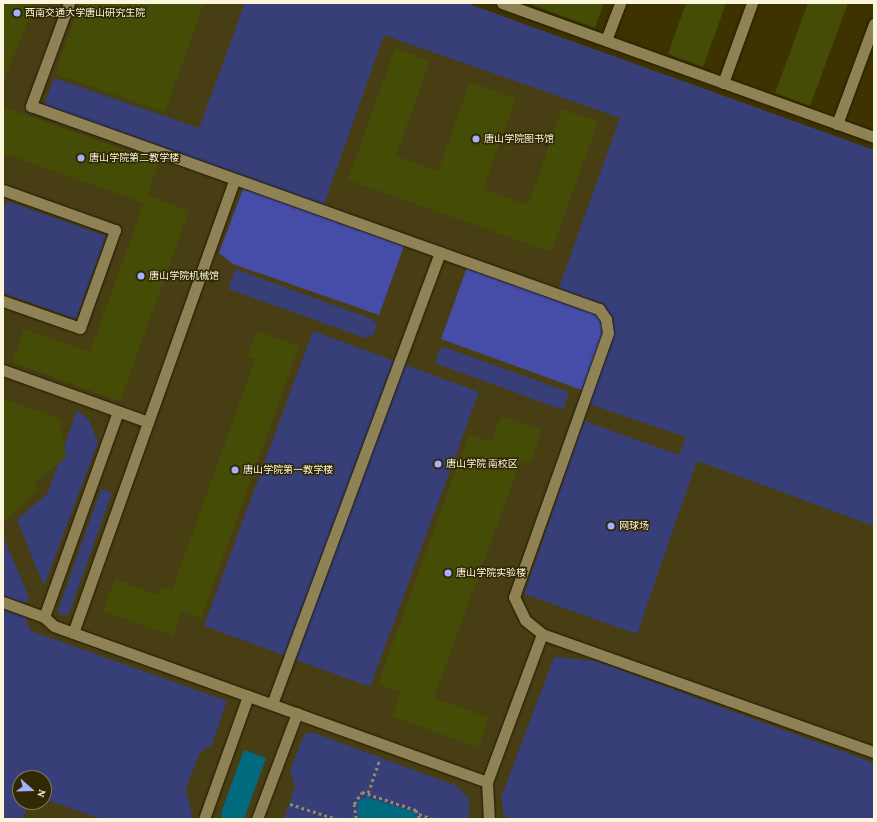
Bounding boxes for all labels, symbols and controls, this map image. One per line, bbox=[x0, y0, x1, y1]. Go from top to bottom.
place label: 西南交通大学唐山研究生院 bbox=[25, 7, 145, 19]
marker: 西南交通大学唐山研究生院 bbox=[12, 8, 22, 18]
place label: 唐山学院图书馆 bbox=[484, 133, 554, 145]
marker: 唐山学院图书馆 bbox=[471, 134, 481, 144]
place label: 唐山学院第二教学楼 bbox=[89, 152, 179, 164]
marker: 唐山学院第二教学楼 bbox=[76, 153, 86, 163]
place label: 唐山学院机械馆 bbox=[149, 270, 219, 282]
marker: 唐山学院机械馆 bbox=[136, 271, 146, 281]
place label: 唐山学院 南校区 bbox=[446, 458, 518, 470]
marker: 唐山学院 南校区 bbox=[433, 459, 443, 469]
place label: 唐山学院第一教学楼 bbox=[243, 464, 333, 476]
marker: 唐山学院第一教学楼 bbox=[230, 465, 240, 475]
place label: 网球场 bbox=[619, 520, 649, 532]
marker: 网球场 bbox=[606, 521, 616, 531]
place label: 唐山学院实验楼 bbox=[456, 567, 526, 579]
marker: 唐山学院实验楼 bbox=[443, 568, 453, 578]
north arrow bbox=[12, 770, 52, 810]
text: N bbox=[35, 788, 49, 799]

